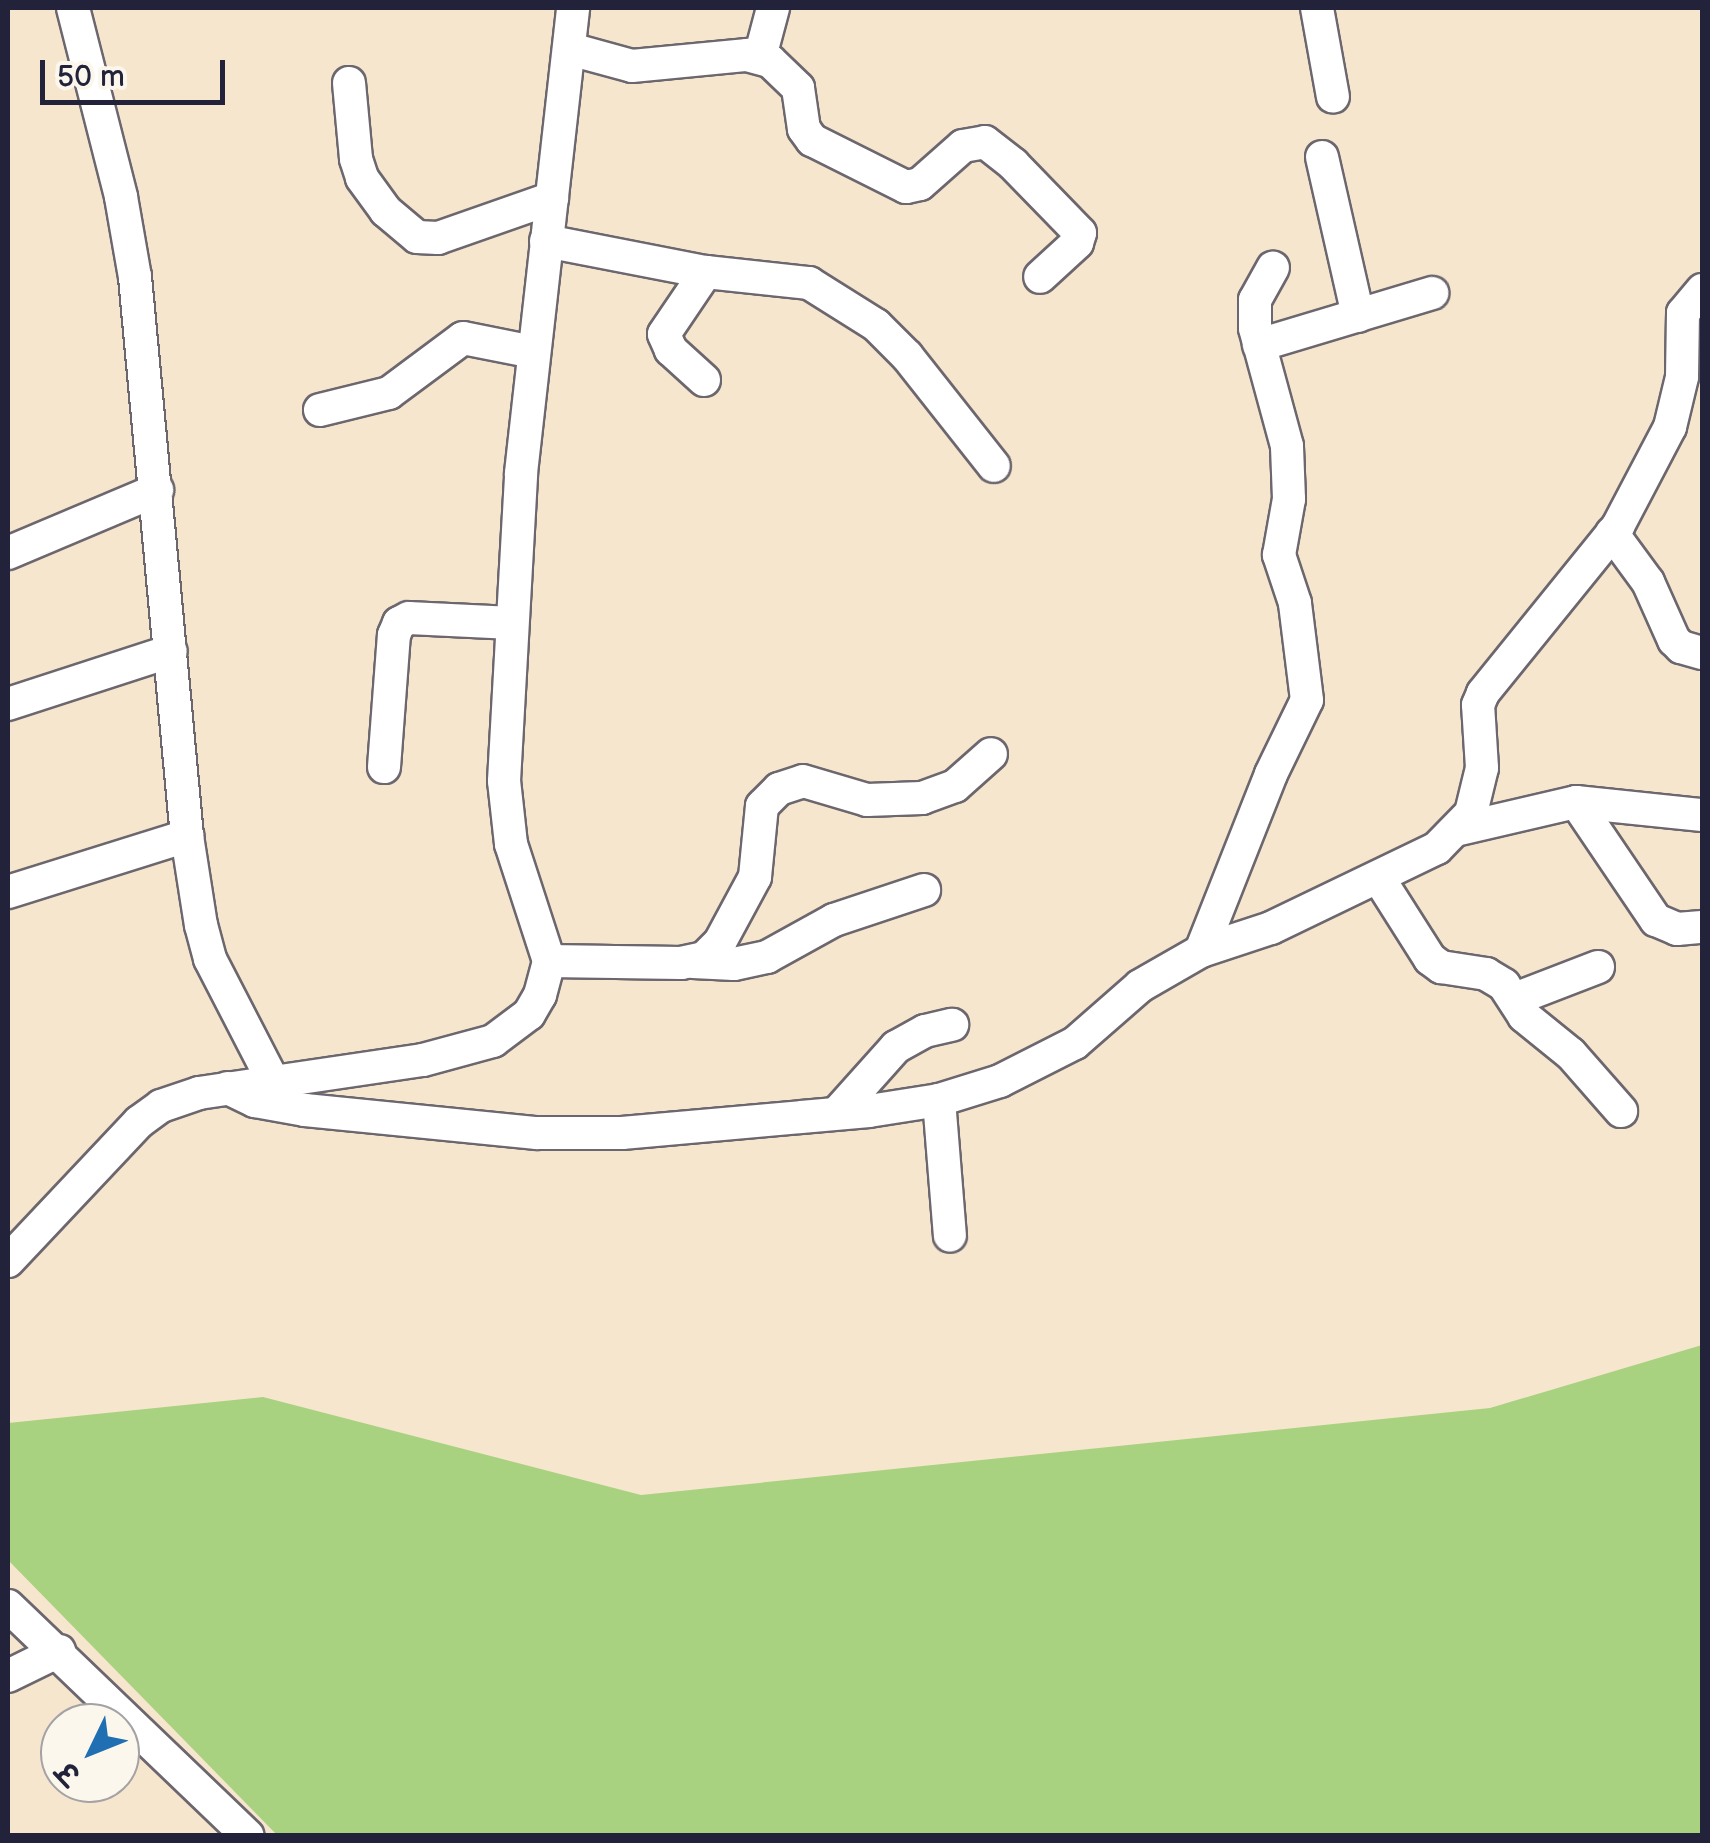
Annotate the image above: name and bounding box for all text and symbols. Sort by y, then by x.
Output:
scale bar [45,40,230,102]
text: 50 m [57,59,125,95]
north arrow [40,1703,140,1803]
text: उ [51,1754,88,1791]

